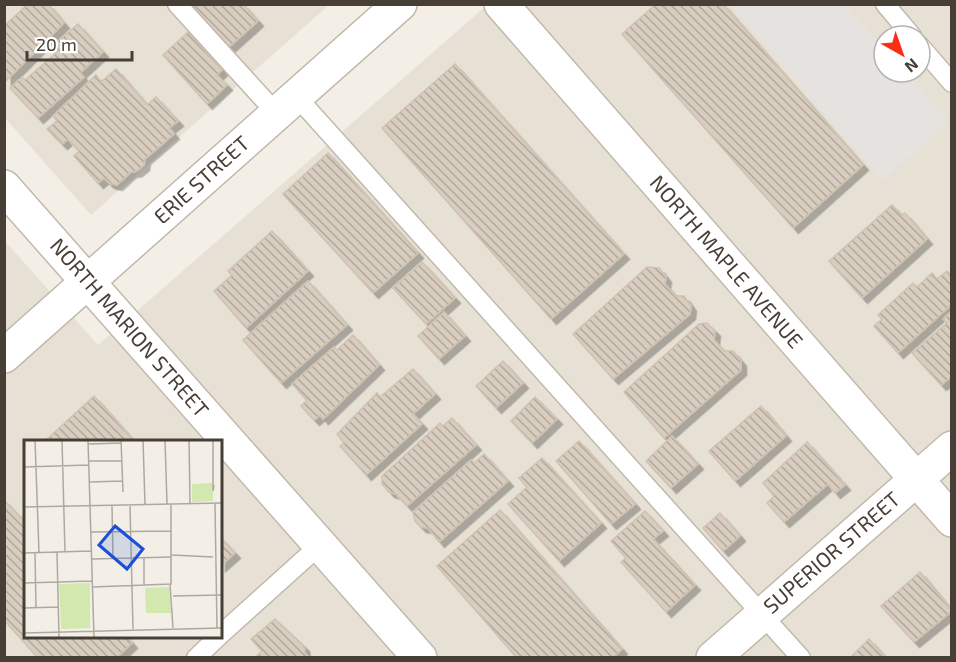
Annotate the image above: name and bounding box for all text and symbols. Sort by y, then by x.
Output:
scale bar [27,24,132,62]
north arrow [872,24,932,84]
text: 20 m [36,33,77,55]
text: N [901,55,922,77]
street label: ERIE STREET [148,130,254,228]
street label: NORTH MAPLE AVENUE [645,170,809,352]
street label: NORTH MARION STREET [46,233,215,422]
inset map [24,440,222,638]
street label: SUPERIOR STREET [758,486,904,618]

